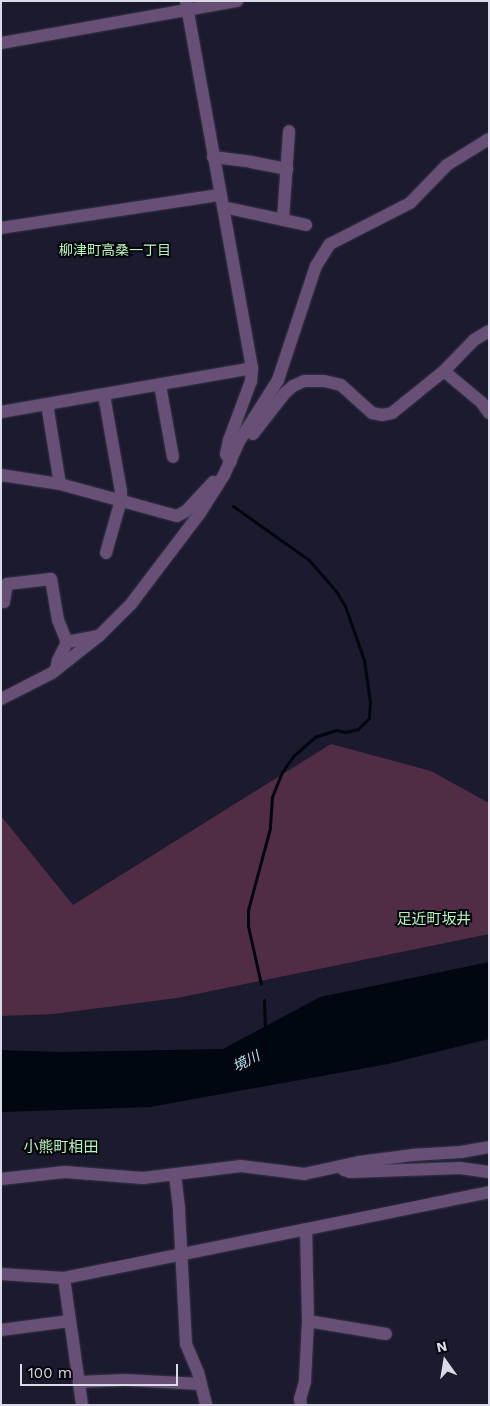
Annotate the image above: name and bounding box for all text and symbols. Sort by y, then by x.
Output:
district label: 柳津町高桑一丁目 [59,242,171,258]
district label: 足近町坂井 [397,911,471,929]
water label: 境川 [230,1047,262,1075]
district label: 小熊町相田 [24,1139,98,1157]
north arrow [420,1336,470,1386]
text: N [435,1337,448,1355]
scale bar [22,1354,180,1386]
text: 100 m [28,1364,72,1382]

